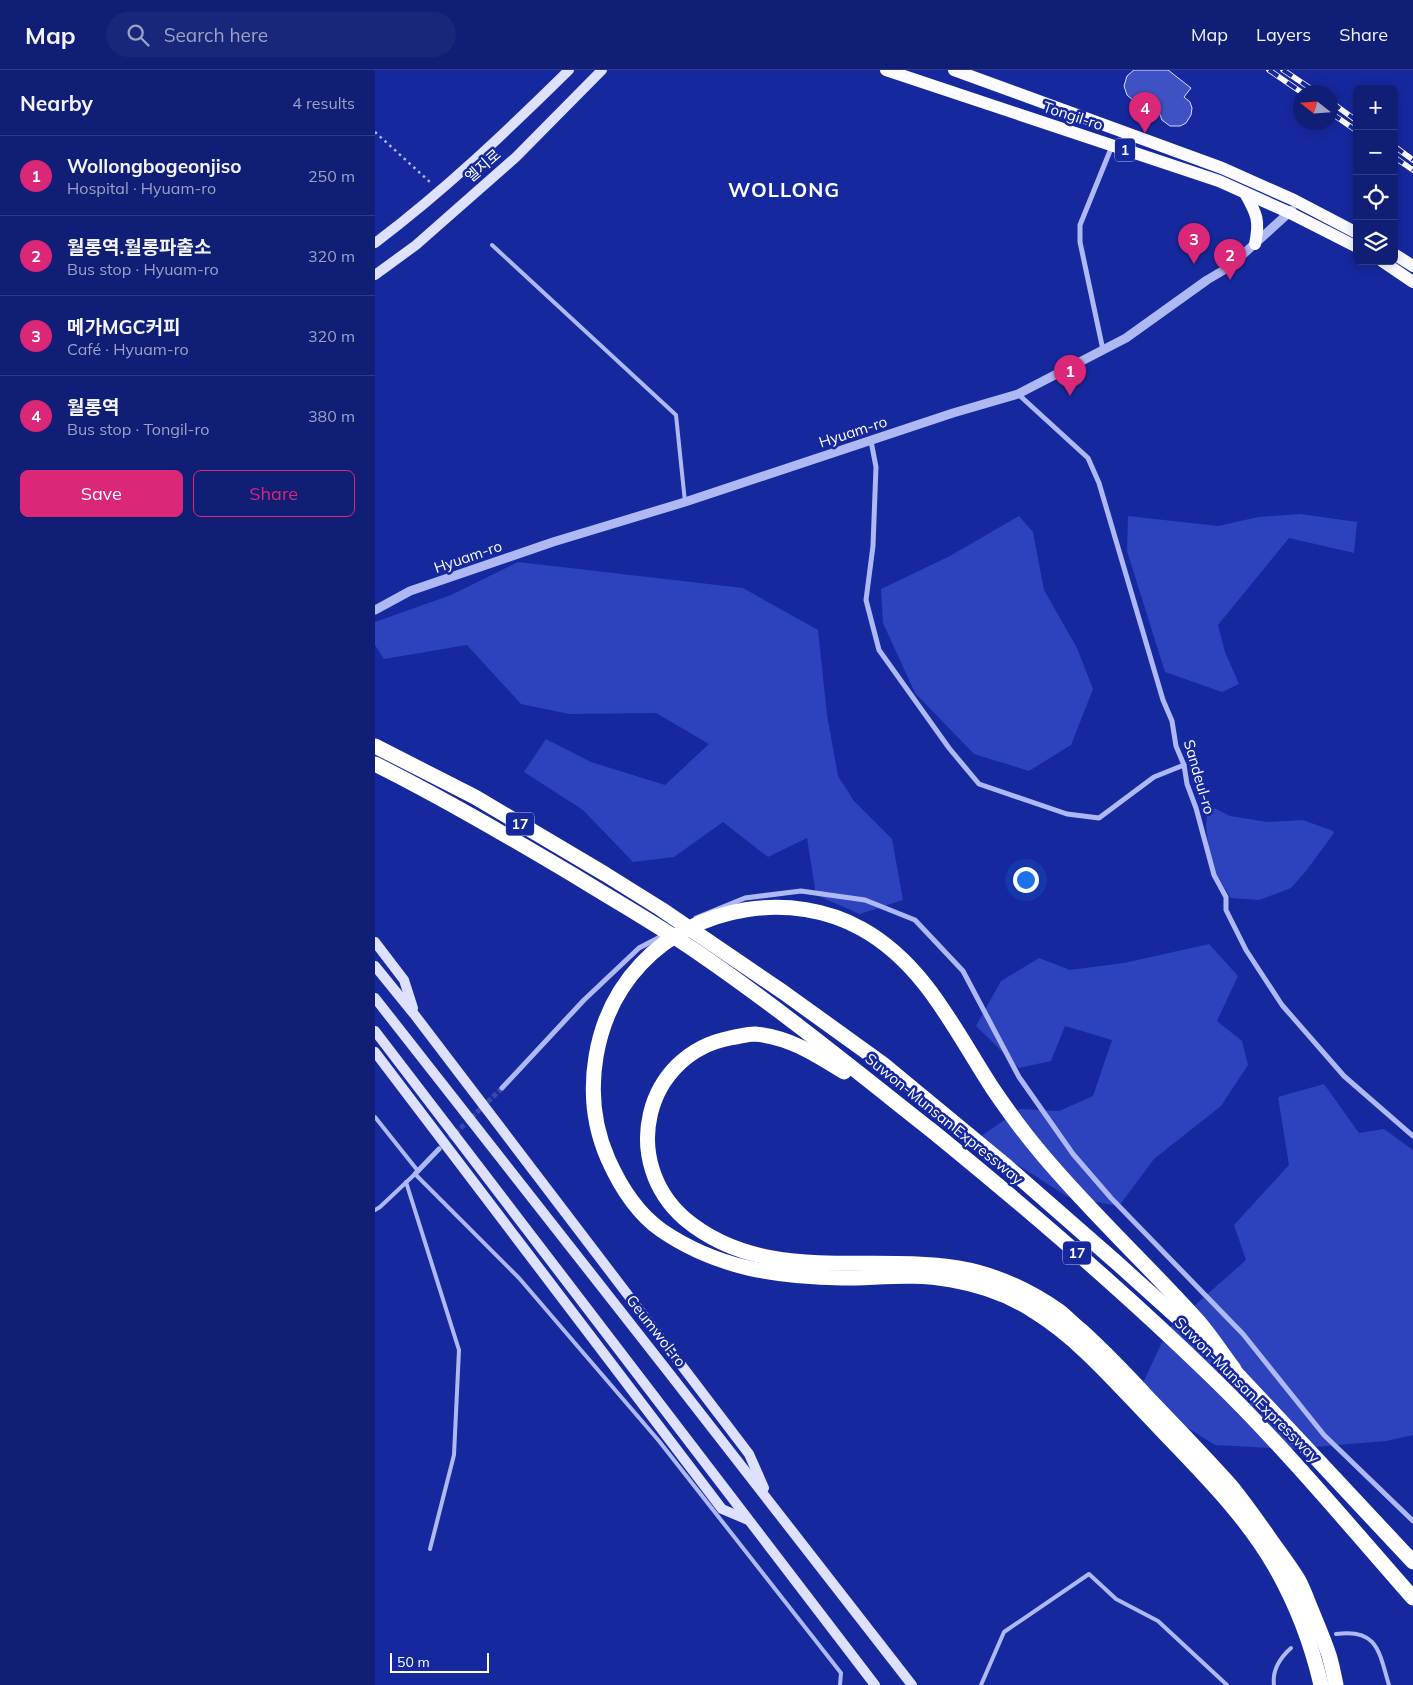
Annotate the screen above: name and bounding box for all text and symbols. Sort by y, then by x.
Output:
search box [106,12,456,57]
text: Map [25,20,76,50]
icon: search [124,21,152,49]
text: Search here [164,23,268,47]
text: Map [1191,23,1228,46]
text: Layers [1256,23,1311,46]
text: Share [1339,23,1388,46]
north arrow [1293,85,1338,130]
map controls [1353,85,1398,265]
button: + [1353,85,1398,130]
text: Nearby [20,90,93,116]
pin: 4 [1129,92,1161,133]
text: 4 results [292,93,355,113]
street label: Tongil-ro [1041,97,1105,134]
button: − [1353,130,1398,175]
road number: 1 [1115,138,1135,162]
street label: 엘지로 [461,145,505,186]
text: Wollongbogeonjiso [67,154,241,178]
text: 1 [31,166,41,186]
text: 250 m [308,166,355,186]
button: locate [1353,175,1398,220]
district label: WOLLONG [728,177,840,202]
text: Hospital · Hyuam-ro [67,178,216,198]
button: layers [1353,220,1398,265]
pin: 3 [1178,223,1210,264]
text: 월롱역.월롱파출소 [67,235,212,259]
pin: 2 [1214,239,1246,280]
text: 2 [31,246,41,266]
text: 320 m [308,246,355,266]
text: Bus stop · Hyuam-ro [67,259,219,279]
text: 메가MGC커피 [67,315,181,339]
text: 3 [31,326,41,346]
text: 320 m [308,326,355,346]
text: Café · Hyuam-ro [67,339,189,359]
pin: 1 [1054,355,1086,396]
text: 월롱역 [67,395,119,419]
text: 4 [31,406,41,426]
text: 380 m [308,406,355,426]
street label: Hyuam-ro [816,412,889,451]
text: Bus stop · Tongil-ro [67,419,209,439]
button: Save [20,470,183,517]
button: Share [193,470,355,517]
street label: Hyuam-ro [431,536,504,577]
street label: Sandeul-ro [1180,737,1219,816]
road number: 17 [506,812,534,836]
your location [1013,867,1039,893]
street label: Suwon-Munsan Expressway [861,1049,1027,1188]
road number: 17 [1063,1242,1091,1264]
street label: Geumwol-ro [622,1291,690,1371]
street label: Suwon-Munsan Expressway [1171,1313,1324,1466]
scale bar [390,1650,489,1673]
text: 50 m [397,1653,430,1671]

